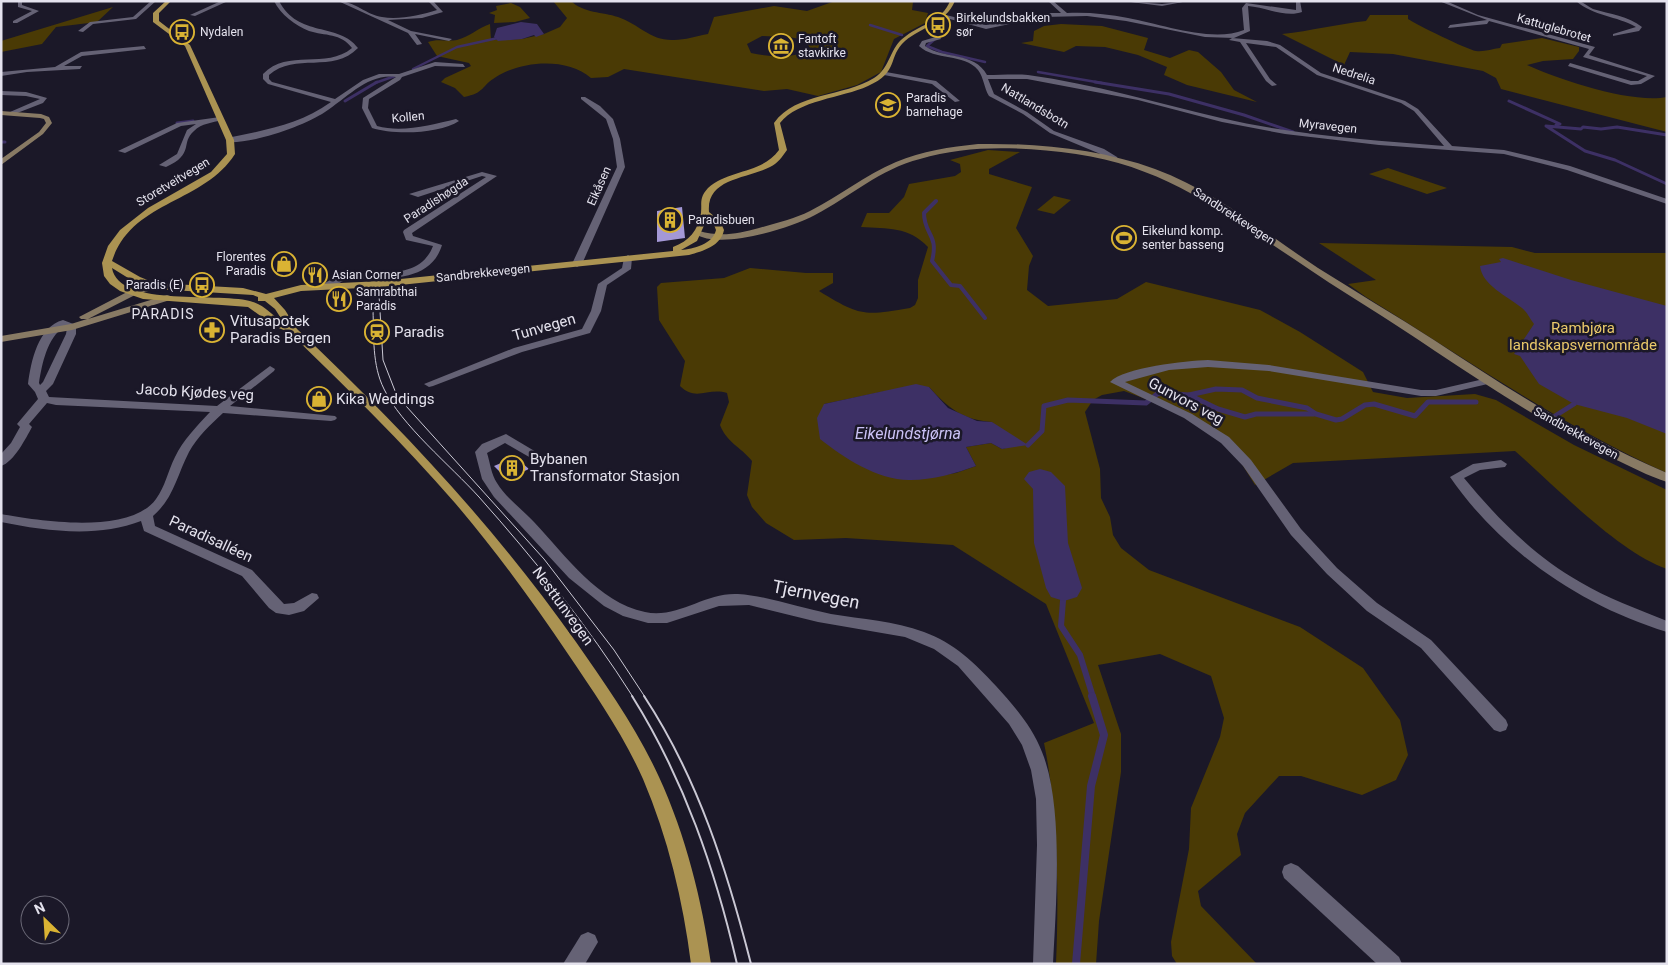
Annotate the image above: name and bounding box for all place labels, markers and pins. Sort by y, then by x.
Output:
place label: Birkelundsbakken sør [956,11,1050,39]
bus stop icon: Birkelundsbakken sør [925,12,951,38]
bus stop icon: Nydalen [169,19,195,45]
place label: Nydalen [200,25,243,39]
place label: Fantoft stavkirke [798,32,846,60]
museum icon: Fantoft stavkirke [768,33,794,59]
place label: Paradis barnehage [906,91,963,119]
school or university icon: Paradis barnehage [875,92,901,118]
building icon: Paradisbuen [657,207,683,233]
place label: Paradisbuen [688,213,755,227]
place label: Eikelund komp. senter basseng [1142,224,1224,252]
sports icon: Eikelund komp. senter basseng [1111,225,1137,251]
place label: Florentes Paradis [216,250,266,278]
shop icon: Florentes Paradis [271,251,297,277]
restaurant icon: Asian Corner [302,262,328,288]
place label: Asian Corner [332,268,401,282]
bus stop icon: Paradis (E) [189,272,215,298]
place label: Paradis (E) [126,278,184,292]
place label: Samrabthai Paradis [356,285,417,313]
restaurant icon: Samrabthai Paradis [326,286,352,312]
place label: Vitusapotek Paradis Bergen [230,312,331,347]
pharmacy icon: Vitusapotek Paradis Bergen [199,317,225,343]
station icon: Paradis [364,319,390,345]
place label: Paradis [394,323,444,341]
shop icon: Kika Weddings [306,386,332,412]
place label: Kika Weddings [336,390,435,408]
place label: Bybanen Transformator Stasjon [530,450,680,485]
building icon: Bybanen Transformator Stasjon [499,455,525,481]

